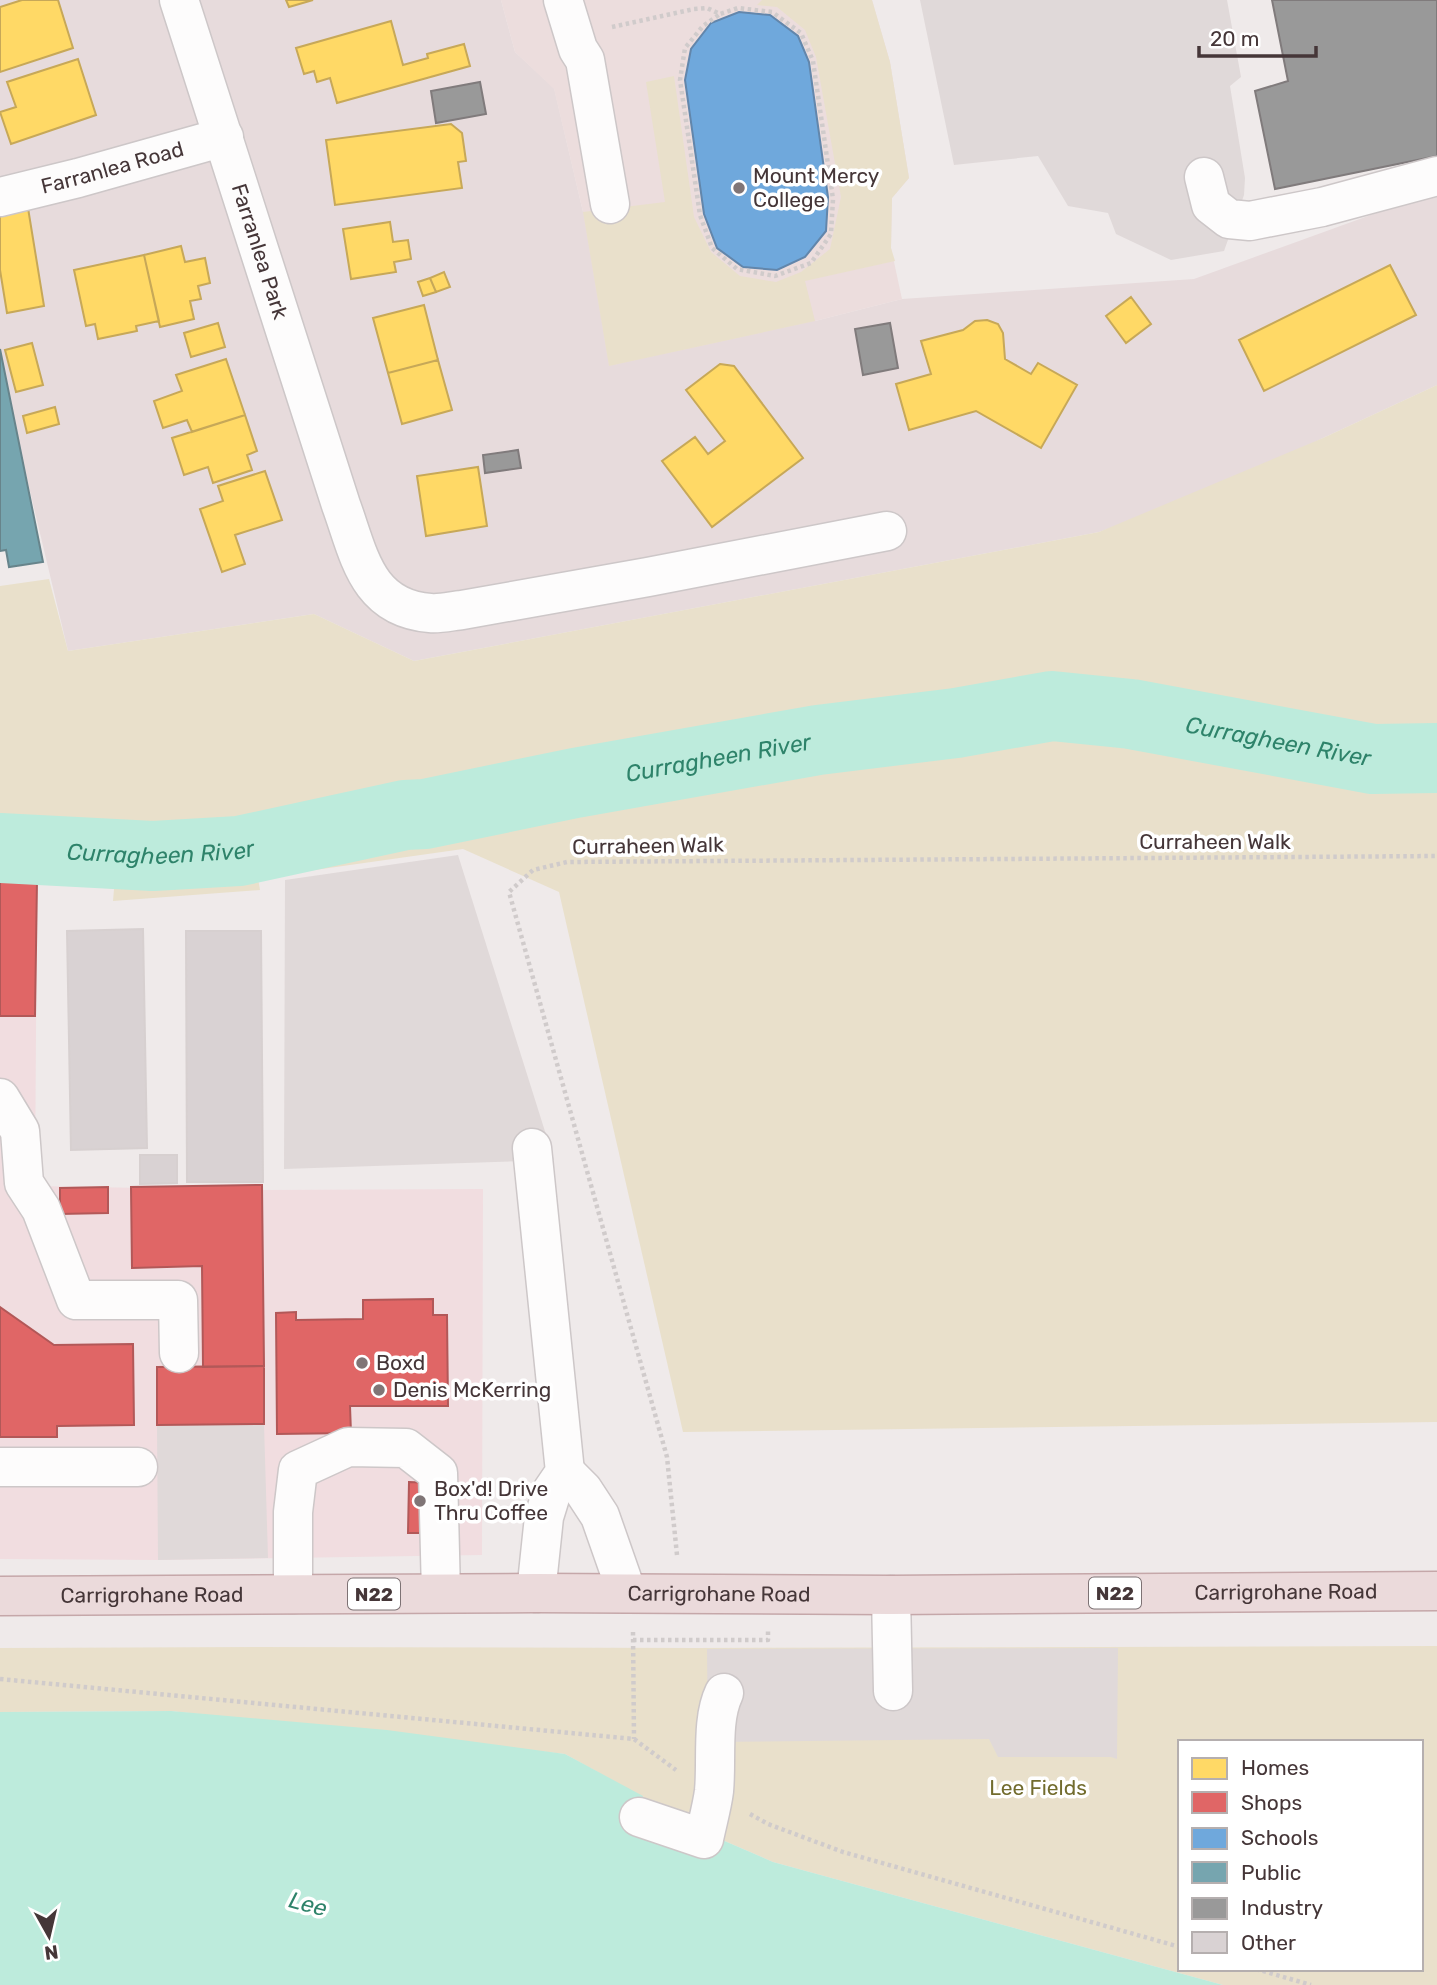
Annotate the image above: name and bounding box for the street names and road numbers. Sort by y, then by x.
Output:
street label: Farranlea Road [38,136,186,199]
street label: Farranlea Park [227,180,294,322]
street label: Curraheen Walk [1139,829,1291,854]
street label: Curraheen Walk [572,832,724,859]
road number: N22 [348,1578,400,1610]
road number: N22 [1089,1578,1141,1609]
street label: Carrigrohane Road [1194,1578,1377,1605]
street label: Carrigrohane Road [627,1581,810,1607]
street label: Carrigrohane Road [60,1582,244,1608]

